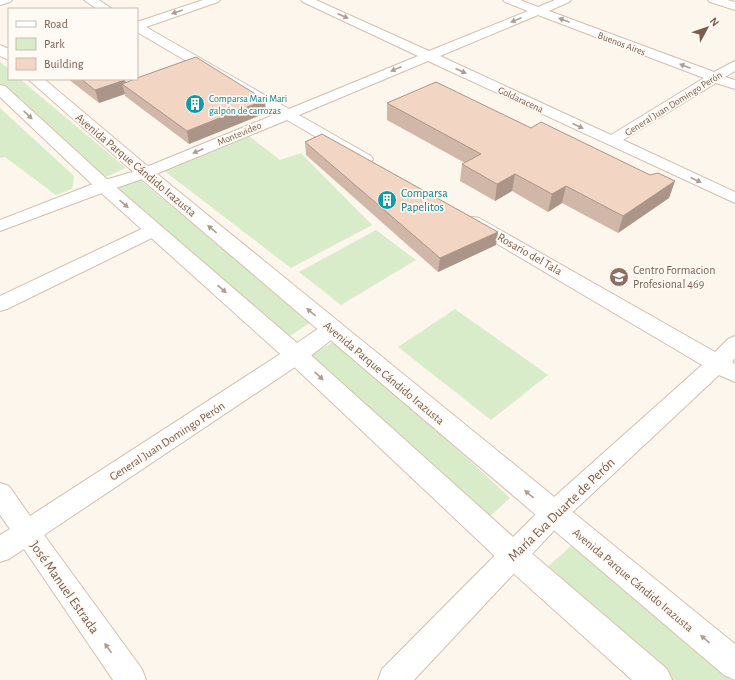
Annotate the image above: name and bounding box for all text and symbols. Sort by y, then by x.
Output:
legend [8,8,138,80]
north arrow [687,8,727,48]
one-way arrow [170,10,182,16]
one-way arrow [337,13,348,19]
text: N [708,15,721,28]
one-way arrow [511,17,522,23]
one-way arrow [557,17,569,23]
text: Road [44,18,68,30]
street label: Buenos Aires [596,30,647,58]
text: Park [44,38,65,50]
text: Building [44,58,84,70]
one-way arrow [679,63,691,69]
one-way arrow [390,66,401,72]
one-way arrow [455,68,466,74]
street label: General Juan Domingo Perón [623,70,724,138]
street label: Goldaracena [496,85,545,115]
building icon: Comparsa Mari Mari galpón de carrozas [184,93,206,115]
place label: Comparsa Mari Mari galpón de carrozas [209,94,287,116]
one-way arrow [23,111,34,120]
street label: Avenida Parque Cándido Irazusta [73,111,199,219]
street label: Montevideo [216,120,263,148]
one-way arrow [573,123,584,129]
one-way arrow [192,148,204,154]
one-way arrow [691,177,702,183]
place label: Comparsa Papelitos [401,187,448,213]
building icon: Comparsa Papelitos [376,189,398,211]
one-way arrow [119,199,129,208]
one-way arrow [206,224,217,233]
street label: Rosario del Tala [496,231,565,278]
place label: Centro Formacion Profesional 469 [633,264,715,290]
school or university icon: Centro Formacion Profesional 469 [608,266,630,288]
one-way arrow [216,285,227,294]
one-way arrow [306,307,317,316]
street label: Avenida Parque Cándido Irazusta [321,319,447,427]
one-way arrow [314,371,324,380]
street label: General Juan Domingo Perón [107,399,227,483]
street label: María Eva Duarte de Perón [506,455,618,564]
one-way arrow [524,490,535,498]
street label: Avenida Parque Cándido Irazusta [570,526,696,634]
street label: José Manuel Estrada [27,539,102,637]
one-way arrow [700,635,710,644]
one-way arrow [104,643,112,653]

